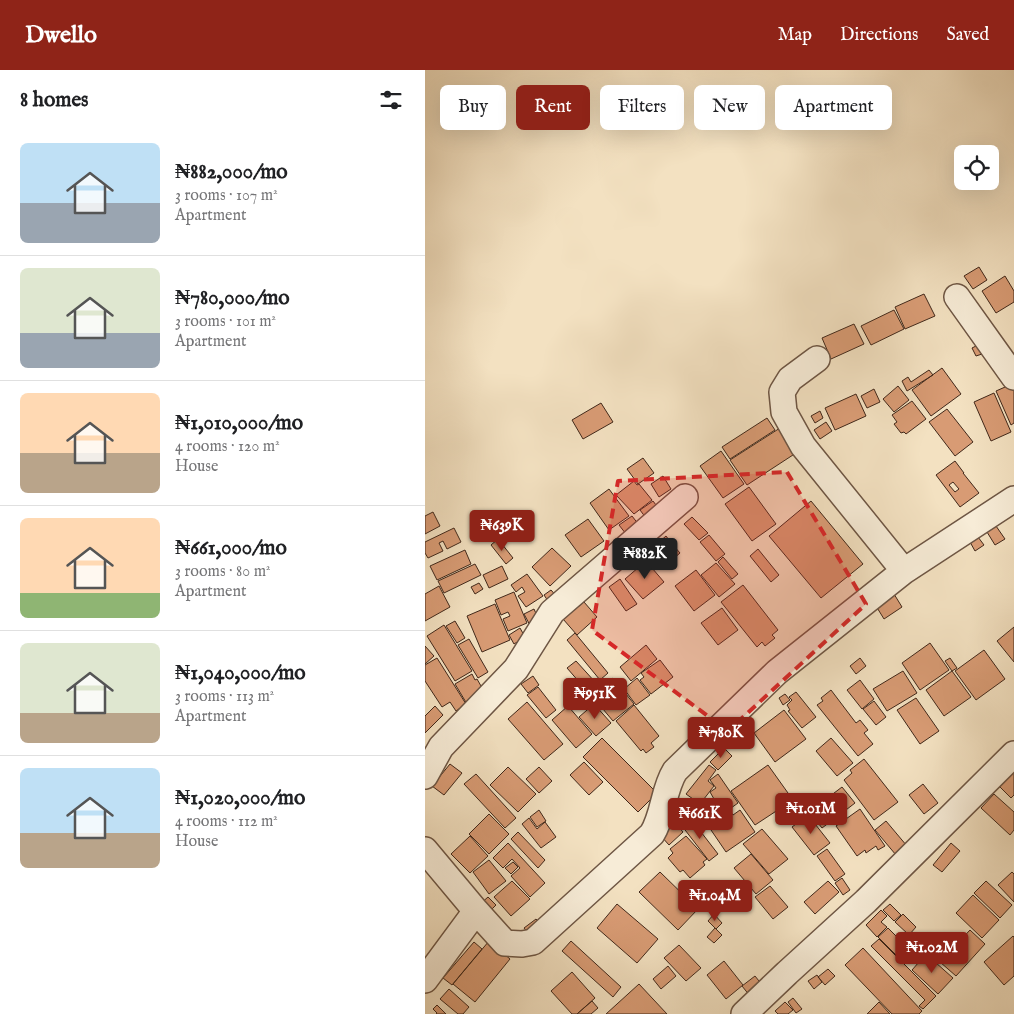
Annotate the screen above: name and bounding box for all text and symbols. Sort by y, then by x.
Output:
text: Dwello [25,20,97,51]
text: Map [778,24,812,47]
text: Directions [840,24,918,47]
text: Saved [946,24,989,47]
chip: Buy [440,85,506,130]
chip: Rent [516,85,590,130]
chip: Filters [600,85,684,130]
chip: New [694,85,765,130]
chip: Apartment [775,85,892,130]
icon: filters [377,86,405,114]
text: 8 homes [20,87,88,114]
map controls [954,145,999,190]
button: locate [954,145,999,190]
text: ₦882,000/mo [175,159,288,186]
icon: home [60,163,120,223]
text: 3 rooms · 107 m² [175,186,278,206]
text: Apartment [175,206,246,226]
text: ₦780,000/mo [175,285,290,312]
icon: home [60,288,120,348]
text: 3 rooms · 101 m² [175,312,276,332]
text: Apartment [175,332,246,352]
text: ₦1,010,000/mo [175,410,303,437]
icon: home [60,413,120,473]
text: 4 rooms · 120 m² [175,437,280,457]
text: House [175,457,218,477]
pin: ₦639K [467,510,537,552]
text: ₦639K [481,516,523,536]
text: ₦661,000/mo [175,535,287,562]
icon: home [60,538,120,598]
pin: ₦882K [610,538,680,580]
text: ₦882K [623,544,667,564]
text: 3 rooms · 80 m² [175,562,271,582]
text: Apartment [175,582,246,602]
text: ₦1,040,000/mo [175,660,306,687]
icon: home [60,663,120,723]
pin: ₦951K [560,678,630,720]
text: ₦951K [574,684,616,704]
text: 3 rooms · 113 m² [175,687,274,707]
text: Apartment [175,707,246,727]
pin: ₦780K [686,716,756,759]
text: ₦780K [699,723,743,743]
text: ₦1,020,000/mo [175,785,305,812]
icon: home [60,788,120,848]
pin: ₦1.01M [770,792,852,835]
pin: ₦661K [665,798,735,840]
text: ₦1.01M [786,799,836,819]
text: ₦661K [679,804,721,824]
text: 4 rooms · 112 m² [175,812,278,832]
text: House [175,832,218,852]
pin: ₦1.04M [674,880,756,922]
text: ₦1.04M [689,886,741,906]
pin: ₦1.02M [891,932,973,974]
text: ₦1.02M [906,938,958,958]

